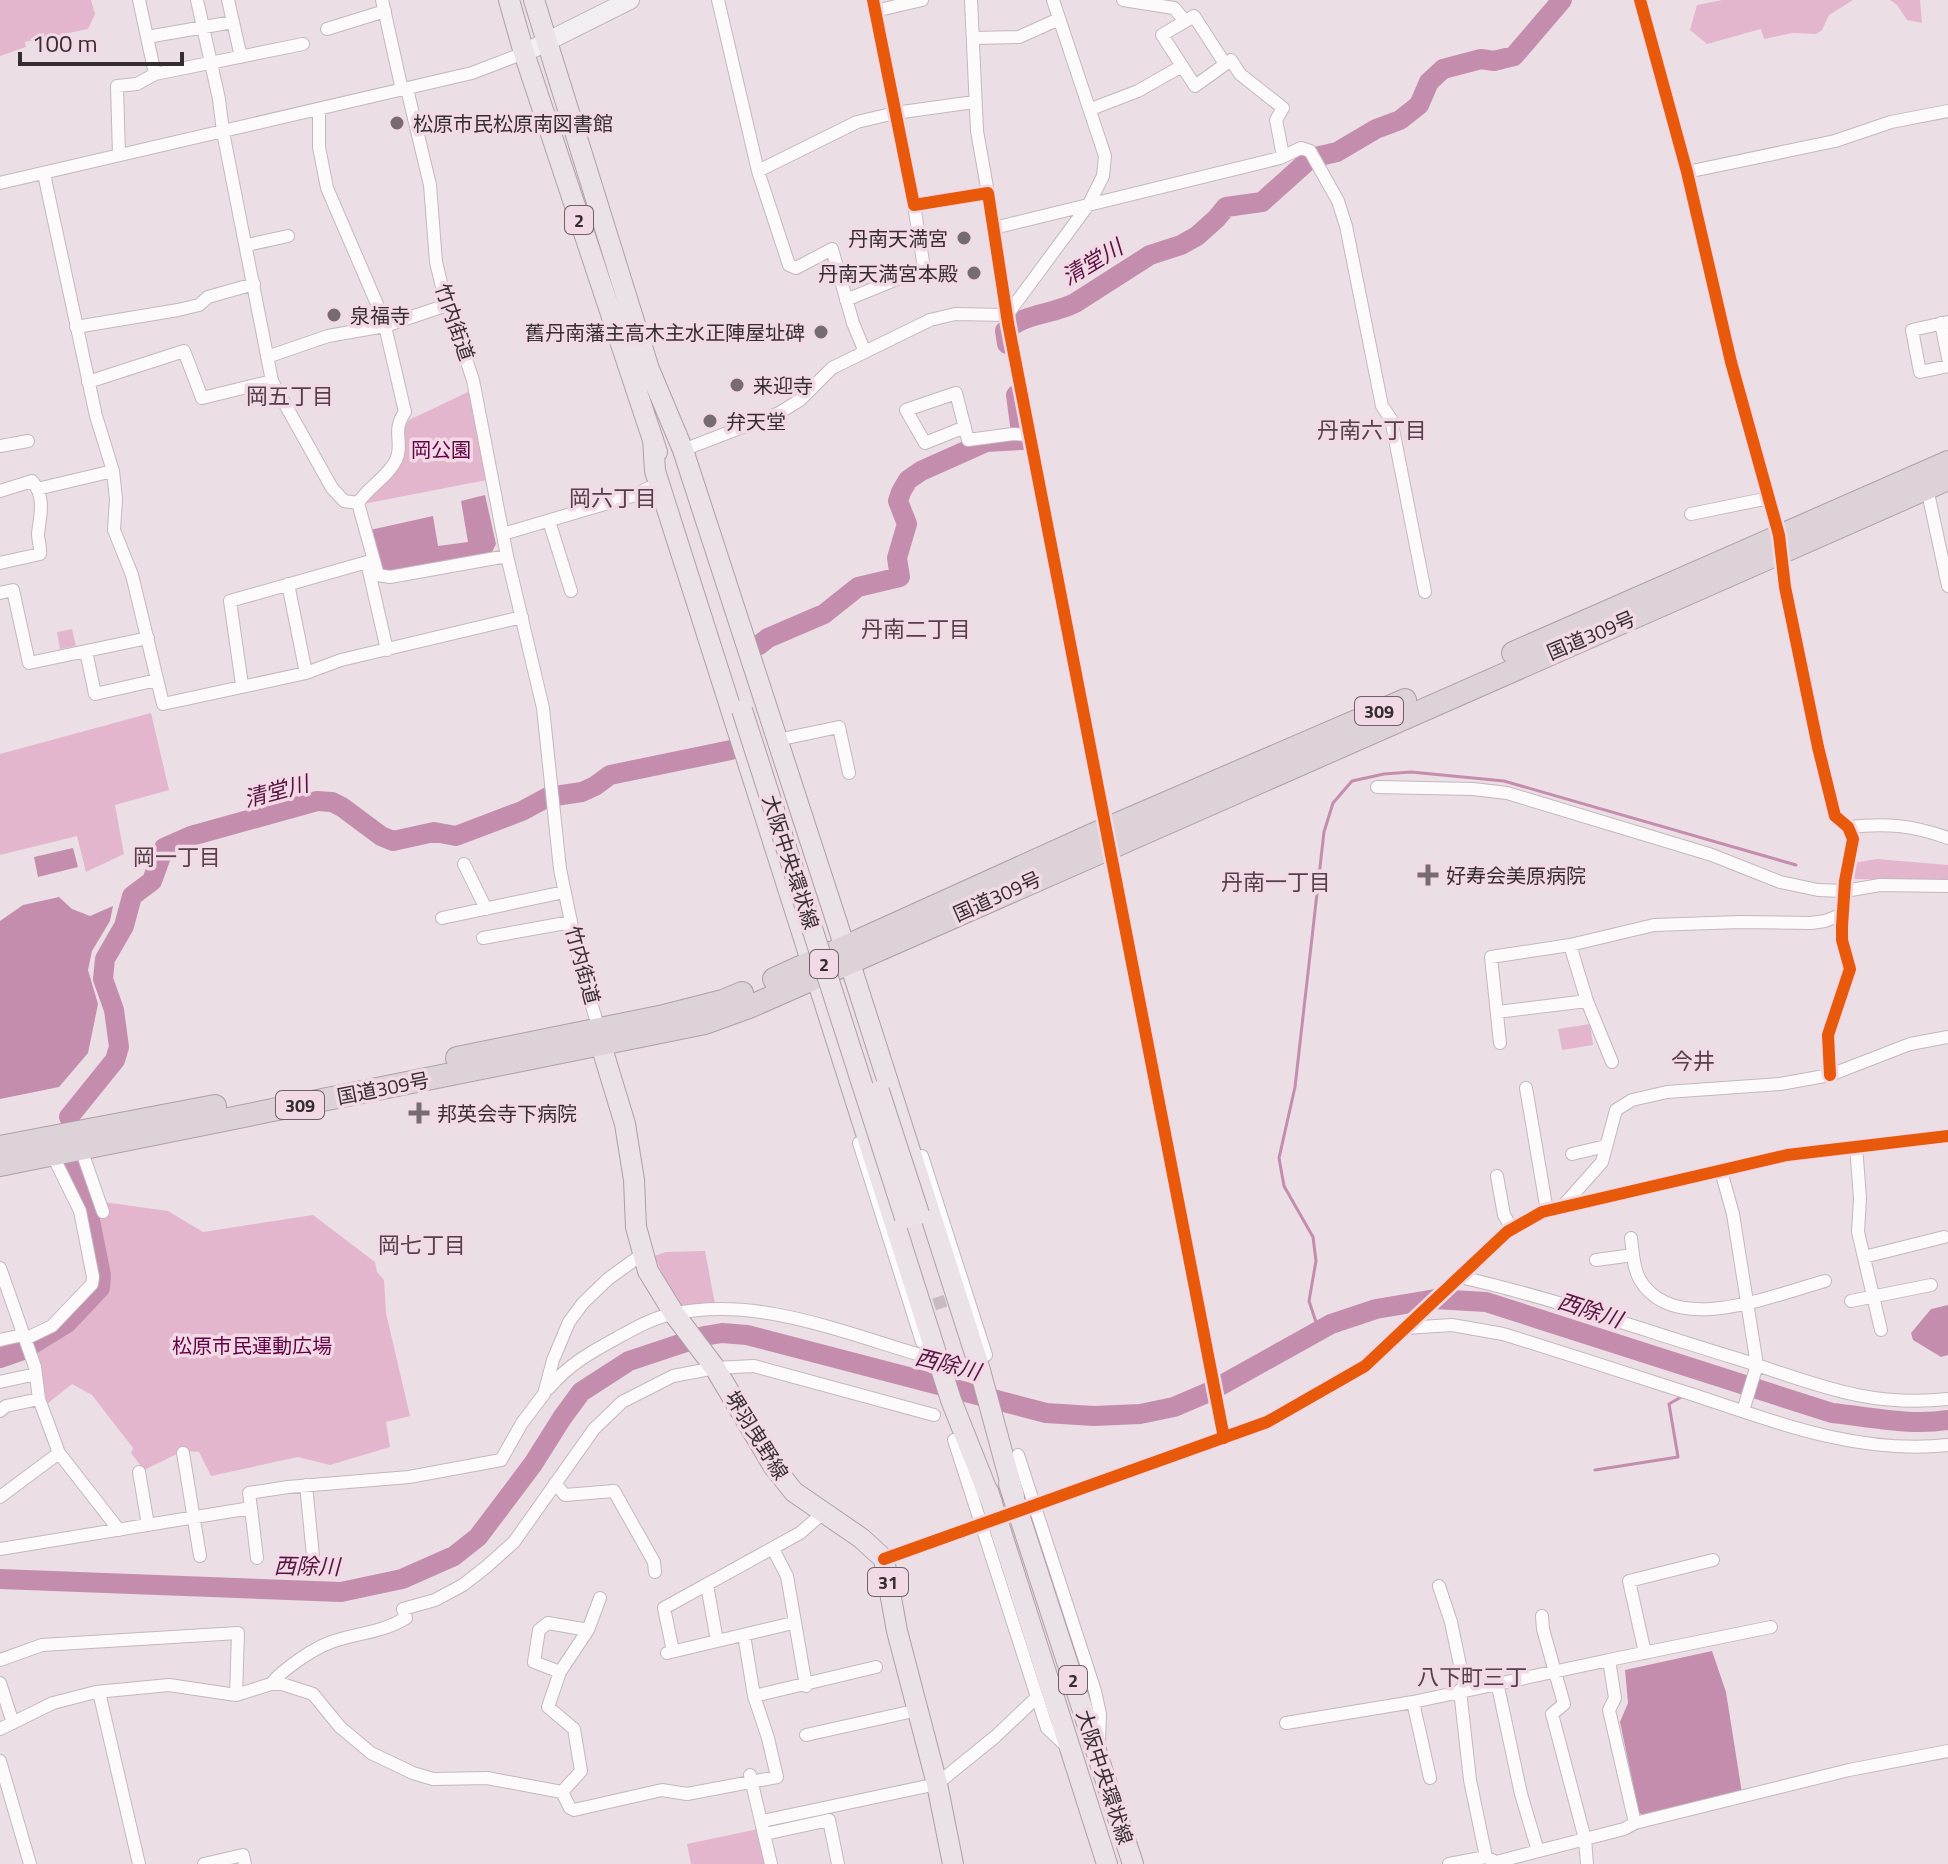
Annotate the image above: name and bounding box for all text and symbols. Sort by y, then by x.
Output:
scale bar [20,16,182,66]
text: 100 m [32,25,98,61]
place label: 松原市民松原南図書館 [413,108,613,139]
marker: 松原市民松原南図書館 [388,114,406,132]
road number: 2 [565,206,593,234]
place label: 丹南天満宮 [848,223,948,254]
marker: 丹南天満宮 [955,229,973,247]
water label: 清堂川 [1055,229,1131,294]
place label: 丹南天満宮本殿 [818,258,958,289]
marker: 丹南天満宮本殿 [965,264,983,282]
street label: 竹内街道 [427,279,483,365]
place label: 泉福寺 [350,300,410,331]
marker: 泉福寺 [325,306,343,324]
place label: 舊丹南藩主高木主水正陣屋址碑 [525,317,805,348]
marker: 舊丹南藩主高木主水正陣屋址碑 [812,323,830,341]
place label: 来迎寺 [753,370,813,401]
marker: 来迎寺 [728,376,746,394]
district label: 岡五丁目 [246,379,334,413]
place label: 弁天堂 [726,406,786,437]
marker: 弁天堂 [701,412,719,430]
district label: 丹南六丁目 [1317,413,1427,447]
park label: 岡公園 [411,434,471,465]
district label: 岡六丁目 [569,481,657,515]
street label: 国道309号 [1542,602,1640,668]
district label: 丹南二丁目 [861,612,971,646]
road number: 309 [1355,697,1403,725]
water label: 清堂川 [240,766,314,816]
street label: 大阪中央環状線 [755,791,827,933]
district label: 岡一丁目 [133,840,221,874]
place label: 好寿会美原病院 [1446,860,1586,891]
street label: 国道309号 [948,863,1046,929]
marker: 好寿会美原病院 [1417,864,1439,886]
district label: 丹南一丁目 [1221,865,1331,899]
street label: 竹内街道 [558,922,608,1008]
road number: 2 [810,950,838,978]
district label: 今井 [1671,1044,1715,1078]
street label: 国道309号 [334,1064,432,1112]
road number: 309 [276,1091,324,1119]
place label: 邦英会寺下病院 [437,1098,577,1129]
marker: 邦英会寺下病院 [408,1102,430,1124]
district label: 岡七丁目 [378,1228,466,1262]
water label: 西除川 [1553,1284,1629,1337]
park label: 松原市民運動広場 [172,1330,332,1361]
water label: 西除川 [912,1340,986,1389]
street label: 堺羽曳野線 [717,1384,797,1486]
water label: 西除川 [274,1548,342,1584]
road number: 31 [868,1568,908,1596]
district label: 八下町三丁 [1417,1660,1527,1694]
road number: 2 [1059,1666,1087,1694]
street label: 大阪中央環状線 [1069,1706,1141,1848]

